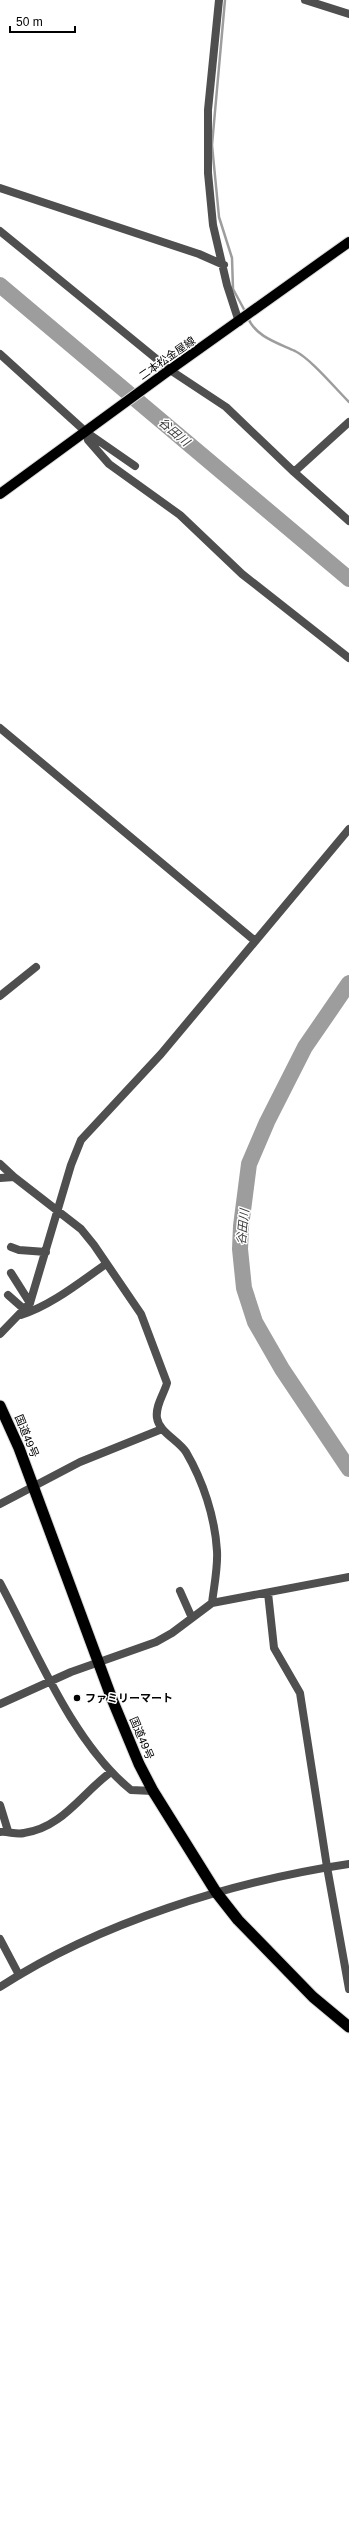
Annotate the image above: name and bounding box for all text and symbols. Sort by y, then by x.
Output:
scale bar [10,8,75,34]
text: 50 m [16,15,43,29]
street label: 二本松金屋線 [137,334,197,382]
water label: 谷田川 [156,415,194,450]
water label: 谷田川 [234,1206,252,1246]
street label: 国道49号 [13,1413,41,1459]
place label: ファミリーマート [85,1692,173,1704]
marker: ファミリーマート [72,1693,82,1703]
street label: 国道49号 [128,1715,156,1761]

